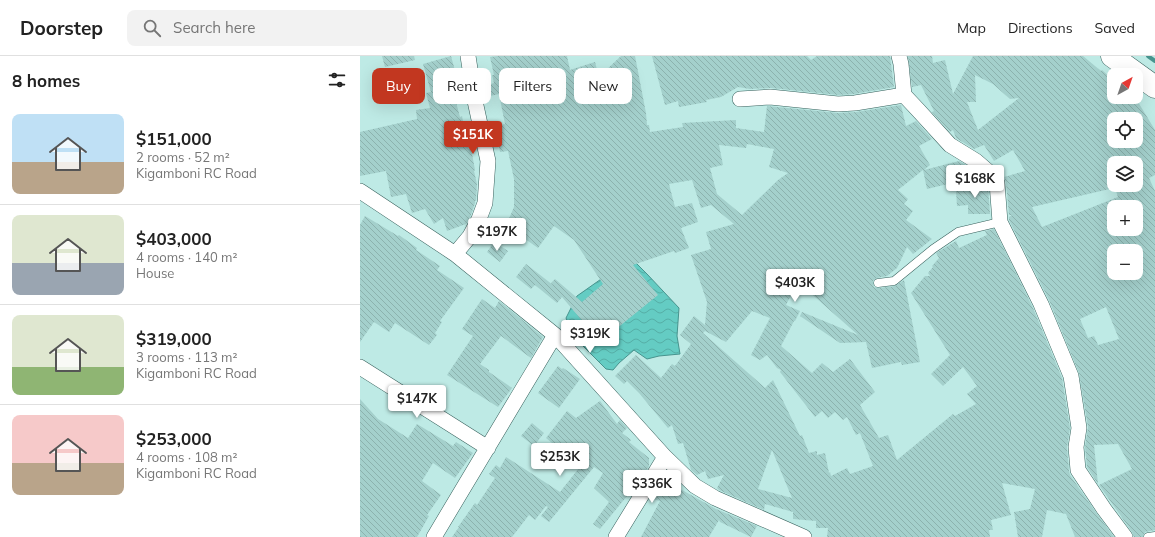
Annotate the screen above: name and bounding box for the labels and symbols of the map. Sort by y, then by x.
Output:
north arrow [1107,68,1143,104]
pin: $151K [445,121,501,155]
pin: $168K [947,165,1003,199]
pin: $197K [469,218,525,252]
pin: $403K [767,269,823,303]
pin: $319K [562,320,618,354]
pin: $147K [389,385,445,419]
pin: $253K [532,443,588,477]
pin: $336K [624,470,680,504]

